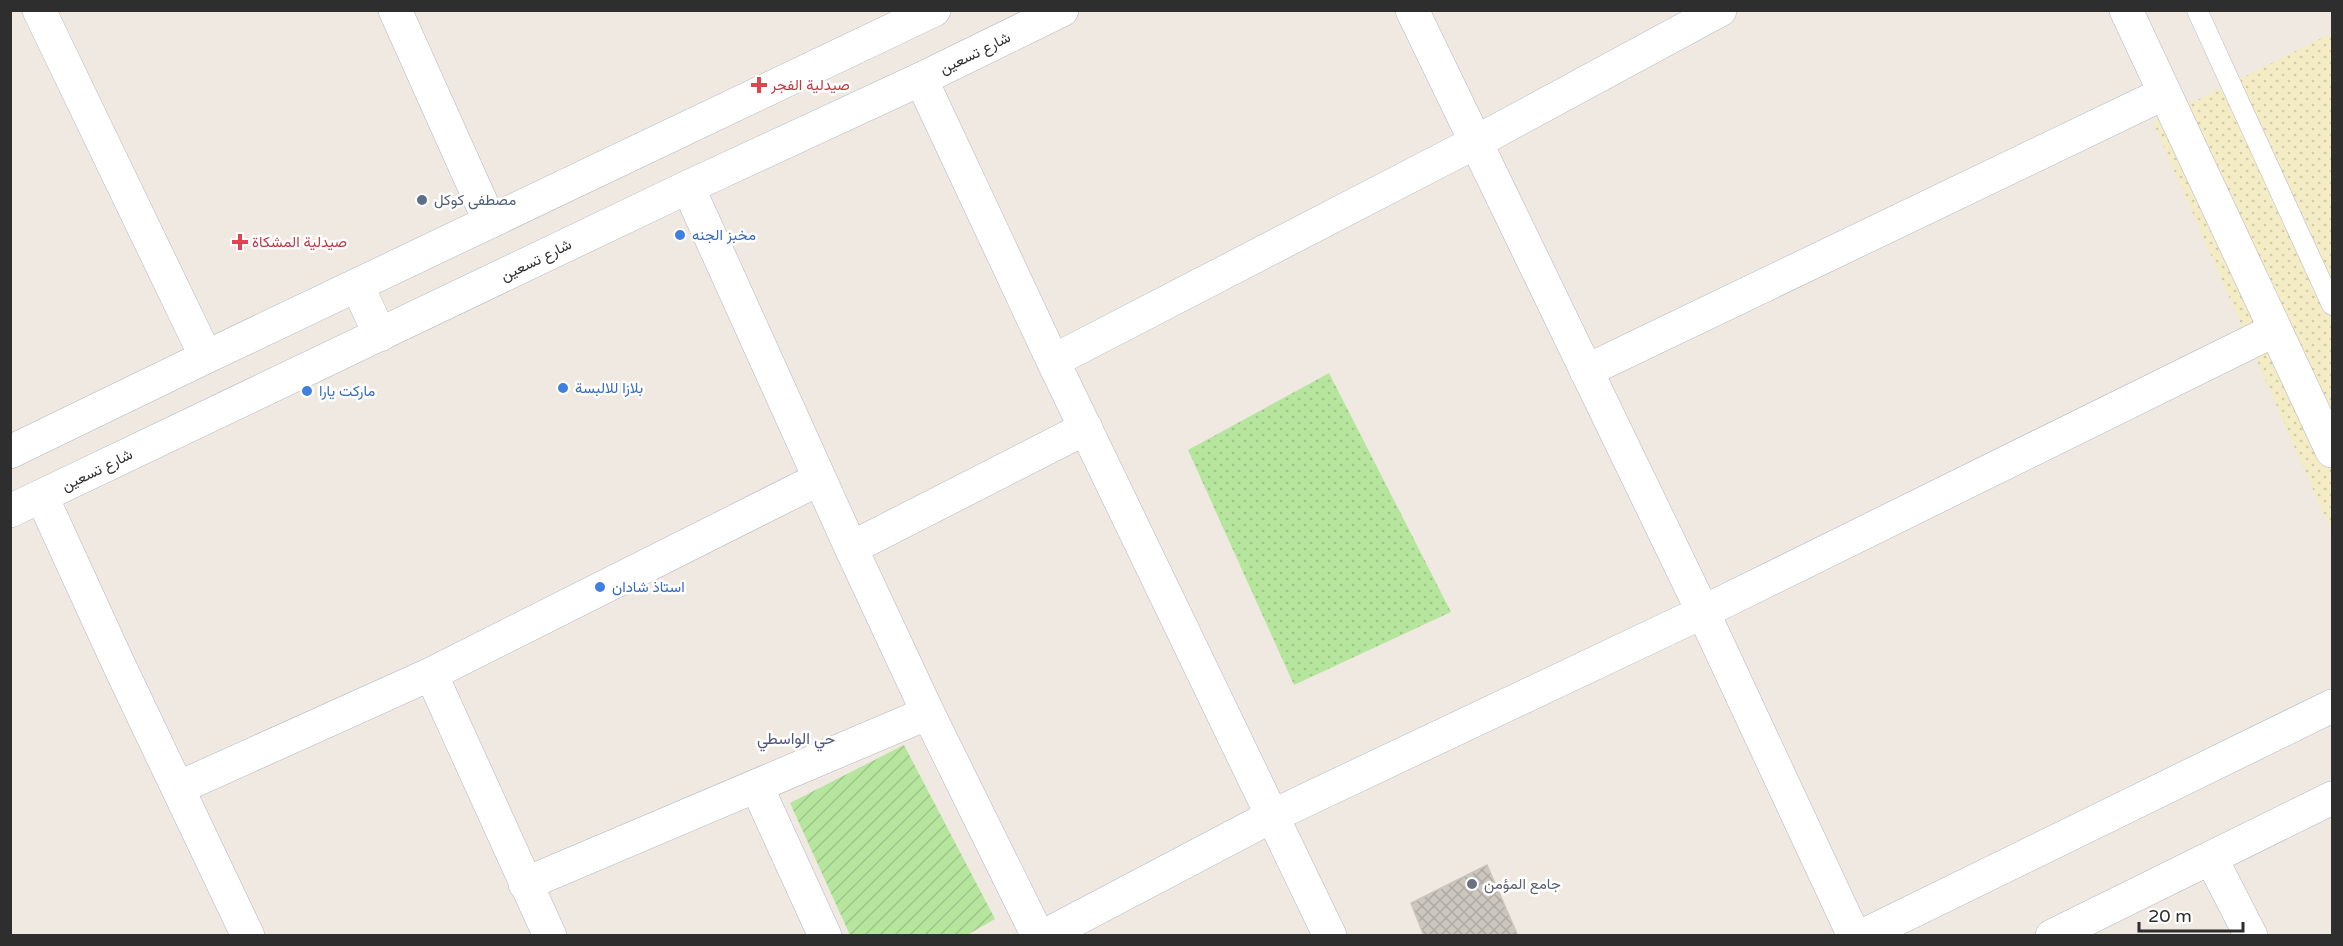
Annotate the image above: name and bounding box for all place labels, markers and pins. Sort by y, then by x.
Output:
place label: صيدلية الفجر [770,76,850,94]
marker: صيدلية الفجر [752,78,766,92]
place label: مصطفى كوكل [434,191,516,210]
marker: مصطفى كوكل [415,193,429,207]
place label: مخبز الجنه [692,226,756,244]
marker: مخبز الجنه [673,228,687,242]
place label: صيدلية المشكاة [252,233,347,251]
marker: صيدلية المشكاة [233,235,247,249]
place label: بلازا للالبسة [575,379,643,397]
marker: بلازا للالبسة [556,381,570,395]
place label: ماركت يارا [319,382,375,400]
marker: ماركت يارا [300,384,314,398]
place label: استاذ شادان [612,578,685,596]
marker: استاذ شادان [593,580,607,594]
place label: جامع المؤمن [1484,875,1561,895]
marker: جامع المؤمن [1465,877,1479,891]

